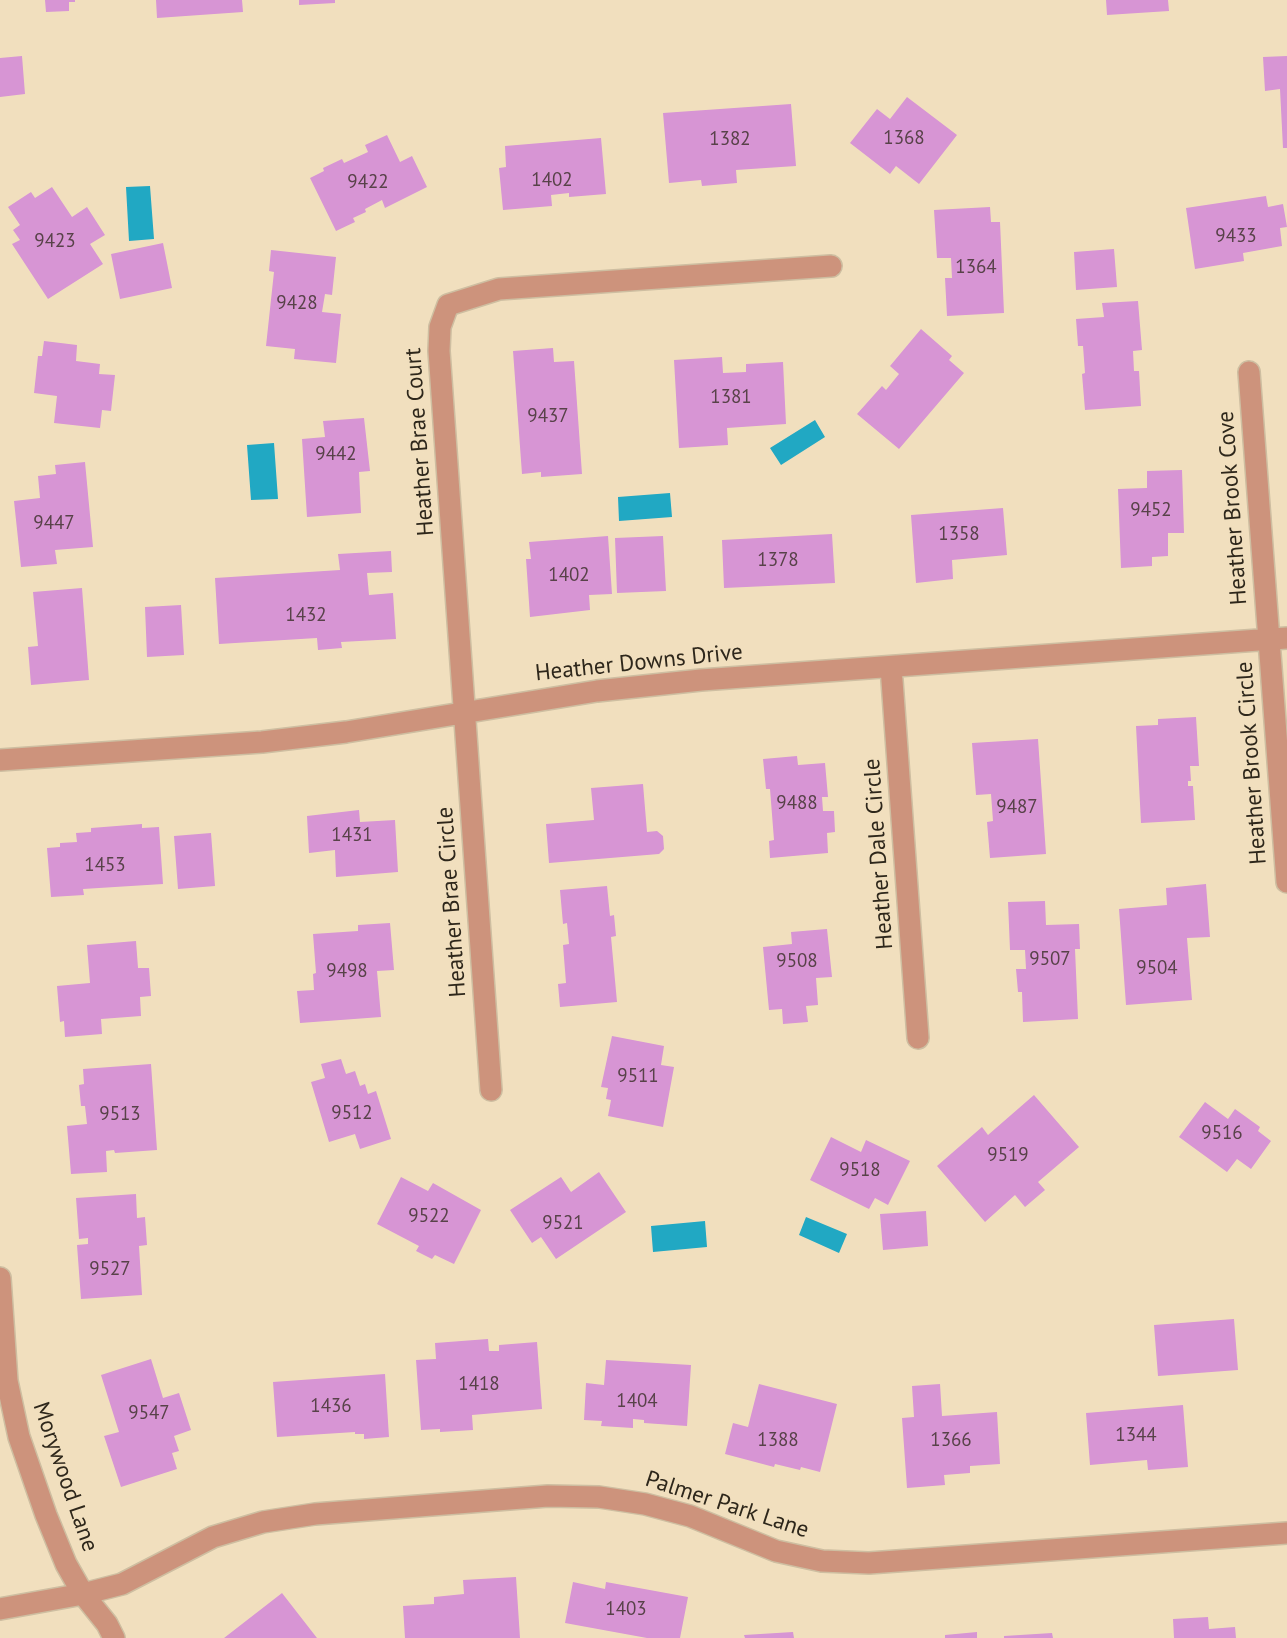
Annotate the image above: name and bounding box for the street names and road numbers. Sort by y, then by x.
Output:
street label: Heather Brae Court [400,347,440,537]
street label: Heather Brook Cove [1212,410,1254,606]
street label: Heather Downs Drive [534,638,744,688]
street label: Heather Brook Circle [1231,661,1273,865]
street label: Heather Dale Circle [859,758,899,950]
street label: Heather Brae Circle [432,806,472,998]
street label: Morywood Lane [27,1399,103,1555]
street label: Palmer Park Lane [642,1466,812,1544]

